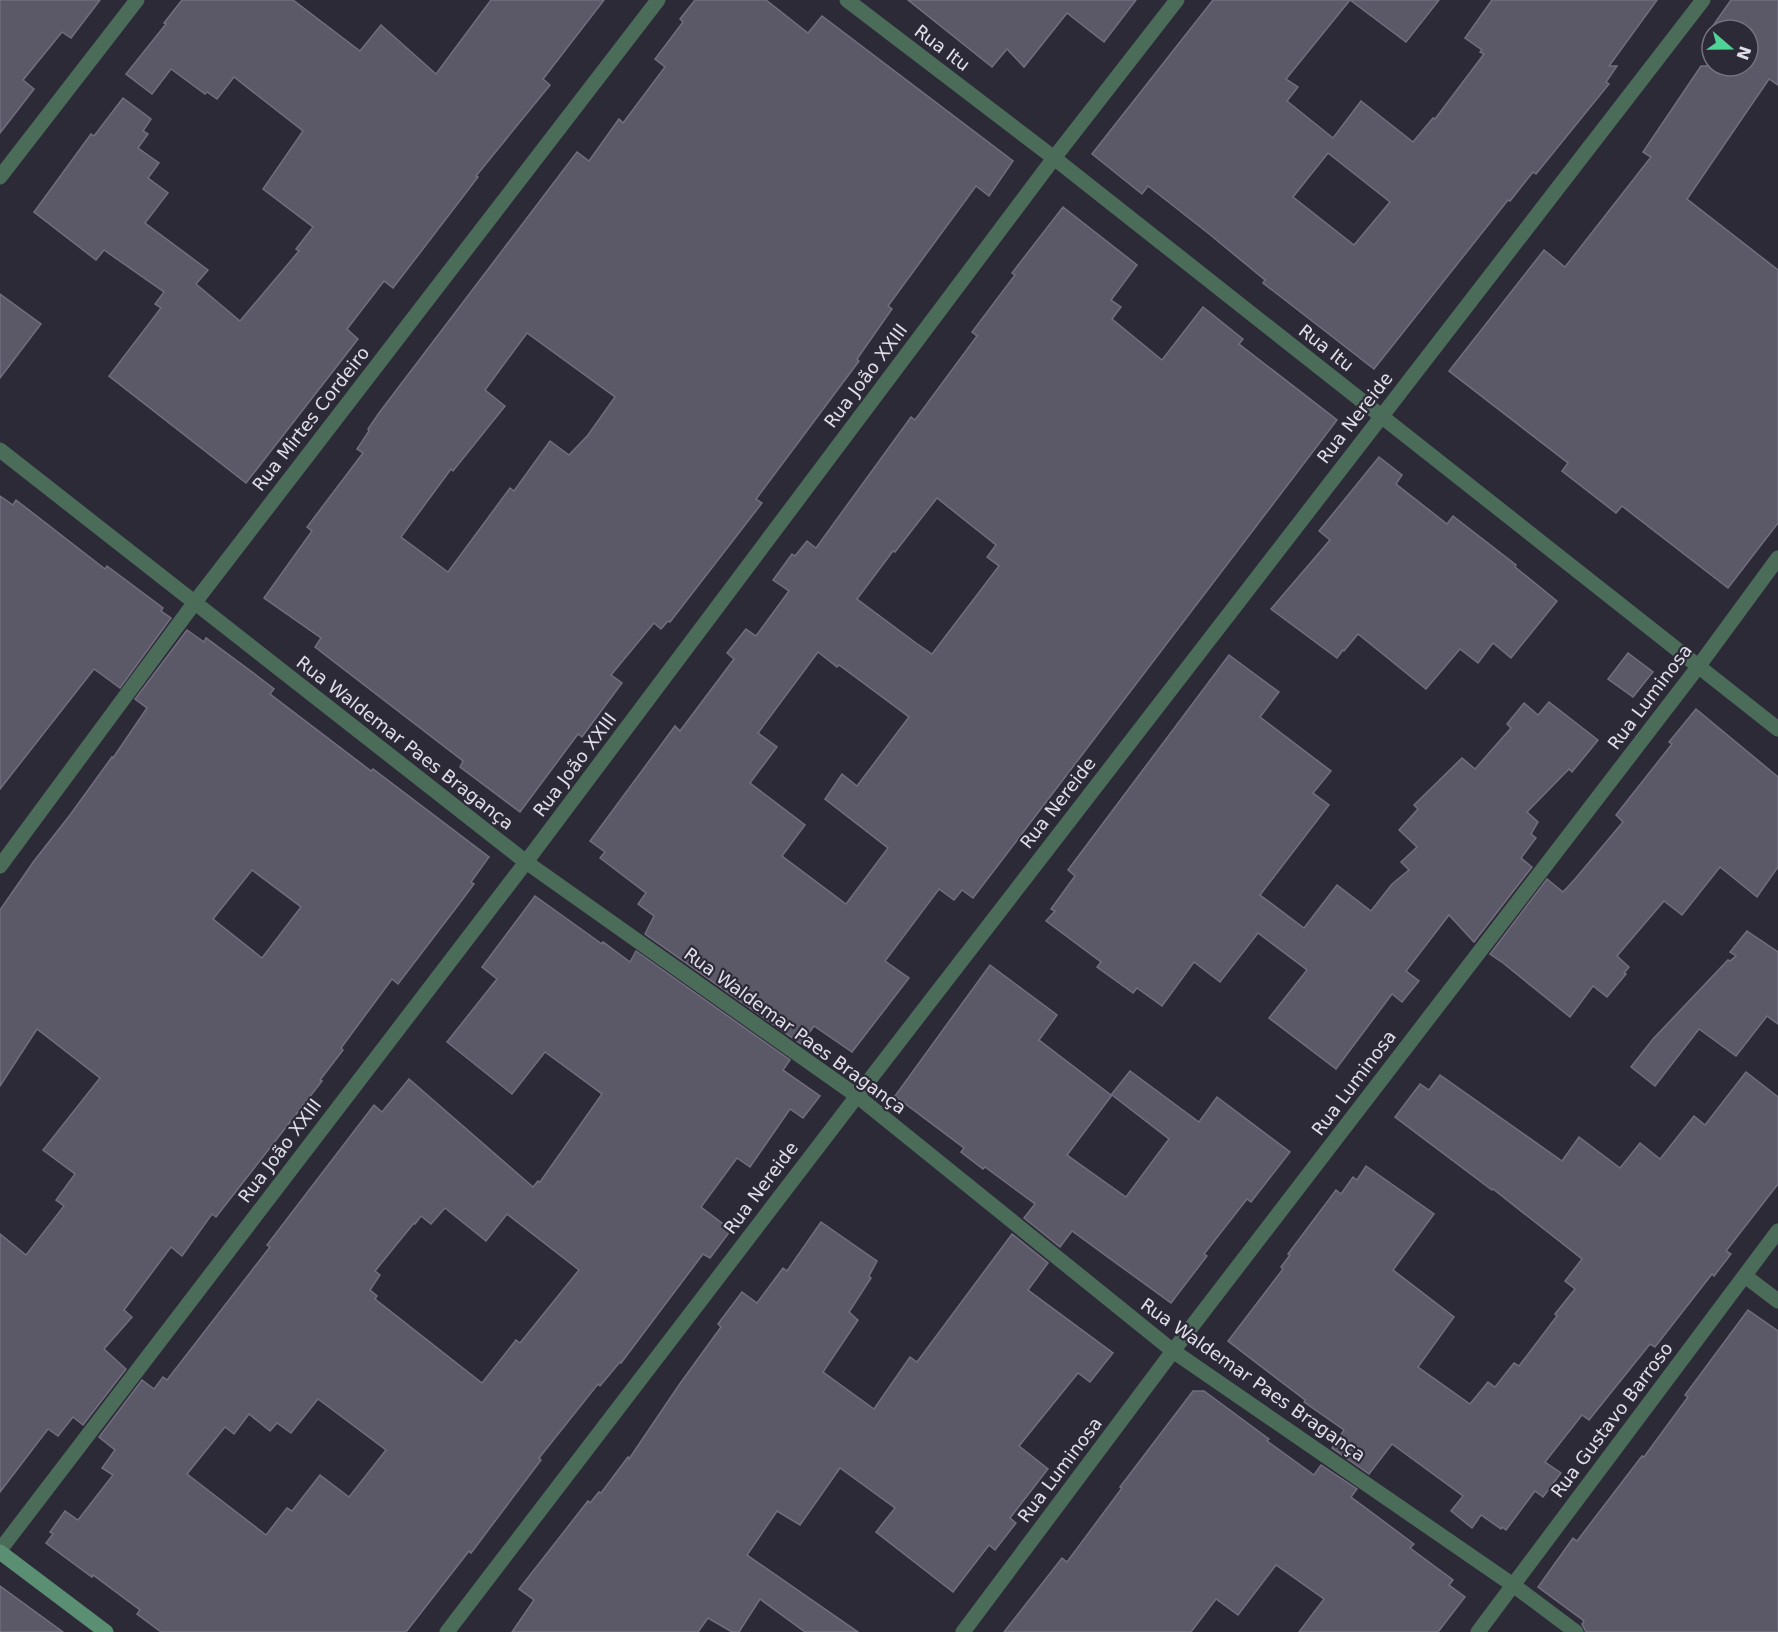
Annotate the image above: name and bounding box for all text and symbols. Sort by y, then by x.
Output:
north arrow [1700,18,1760,78]
street label: Rua Itu [911,20,974,75]
text: N [1732,43,1755,63]
street label: Rua João XXIII [820,320,911,432]
street label: Rua Itu [1295,320,1358,375]
street label: Rua Mirtes Cordeiro [248,342,373,495]
street label: Rua Nereide [1312,368,1397,467]
street label: Rua Luminosa [1603,640,1696,753]
street label: Rua Waldemar Paes Bragança [293,651,518,834]
street label: Rua João XXIII [529,709,620,821]
street label: Rua Nereide [1015,753,1100,852]
street label: Rua Waldemar Paes Bragança [680,943,910,1118]
street label: Rua Luminosa [1307,1026,1400,1139]
street label: Rua João XXIII [234,1095,325,1207]
street label: Rua Nereide [719,1137,802,1238]
street label: Rua Waldemar Paes Bragança [1137,1294,1370,1465]
street label: Rua Gustavo Barroso [1546,1338,1677,1501]
street label: Rua Luminosa [1013,1413,1106,1526]

